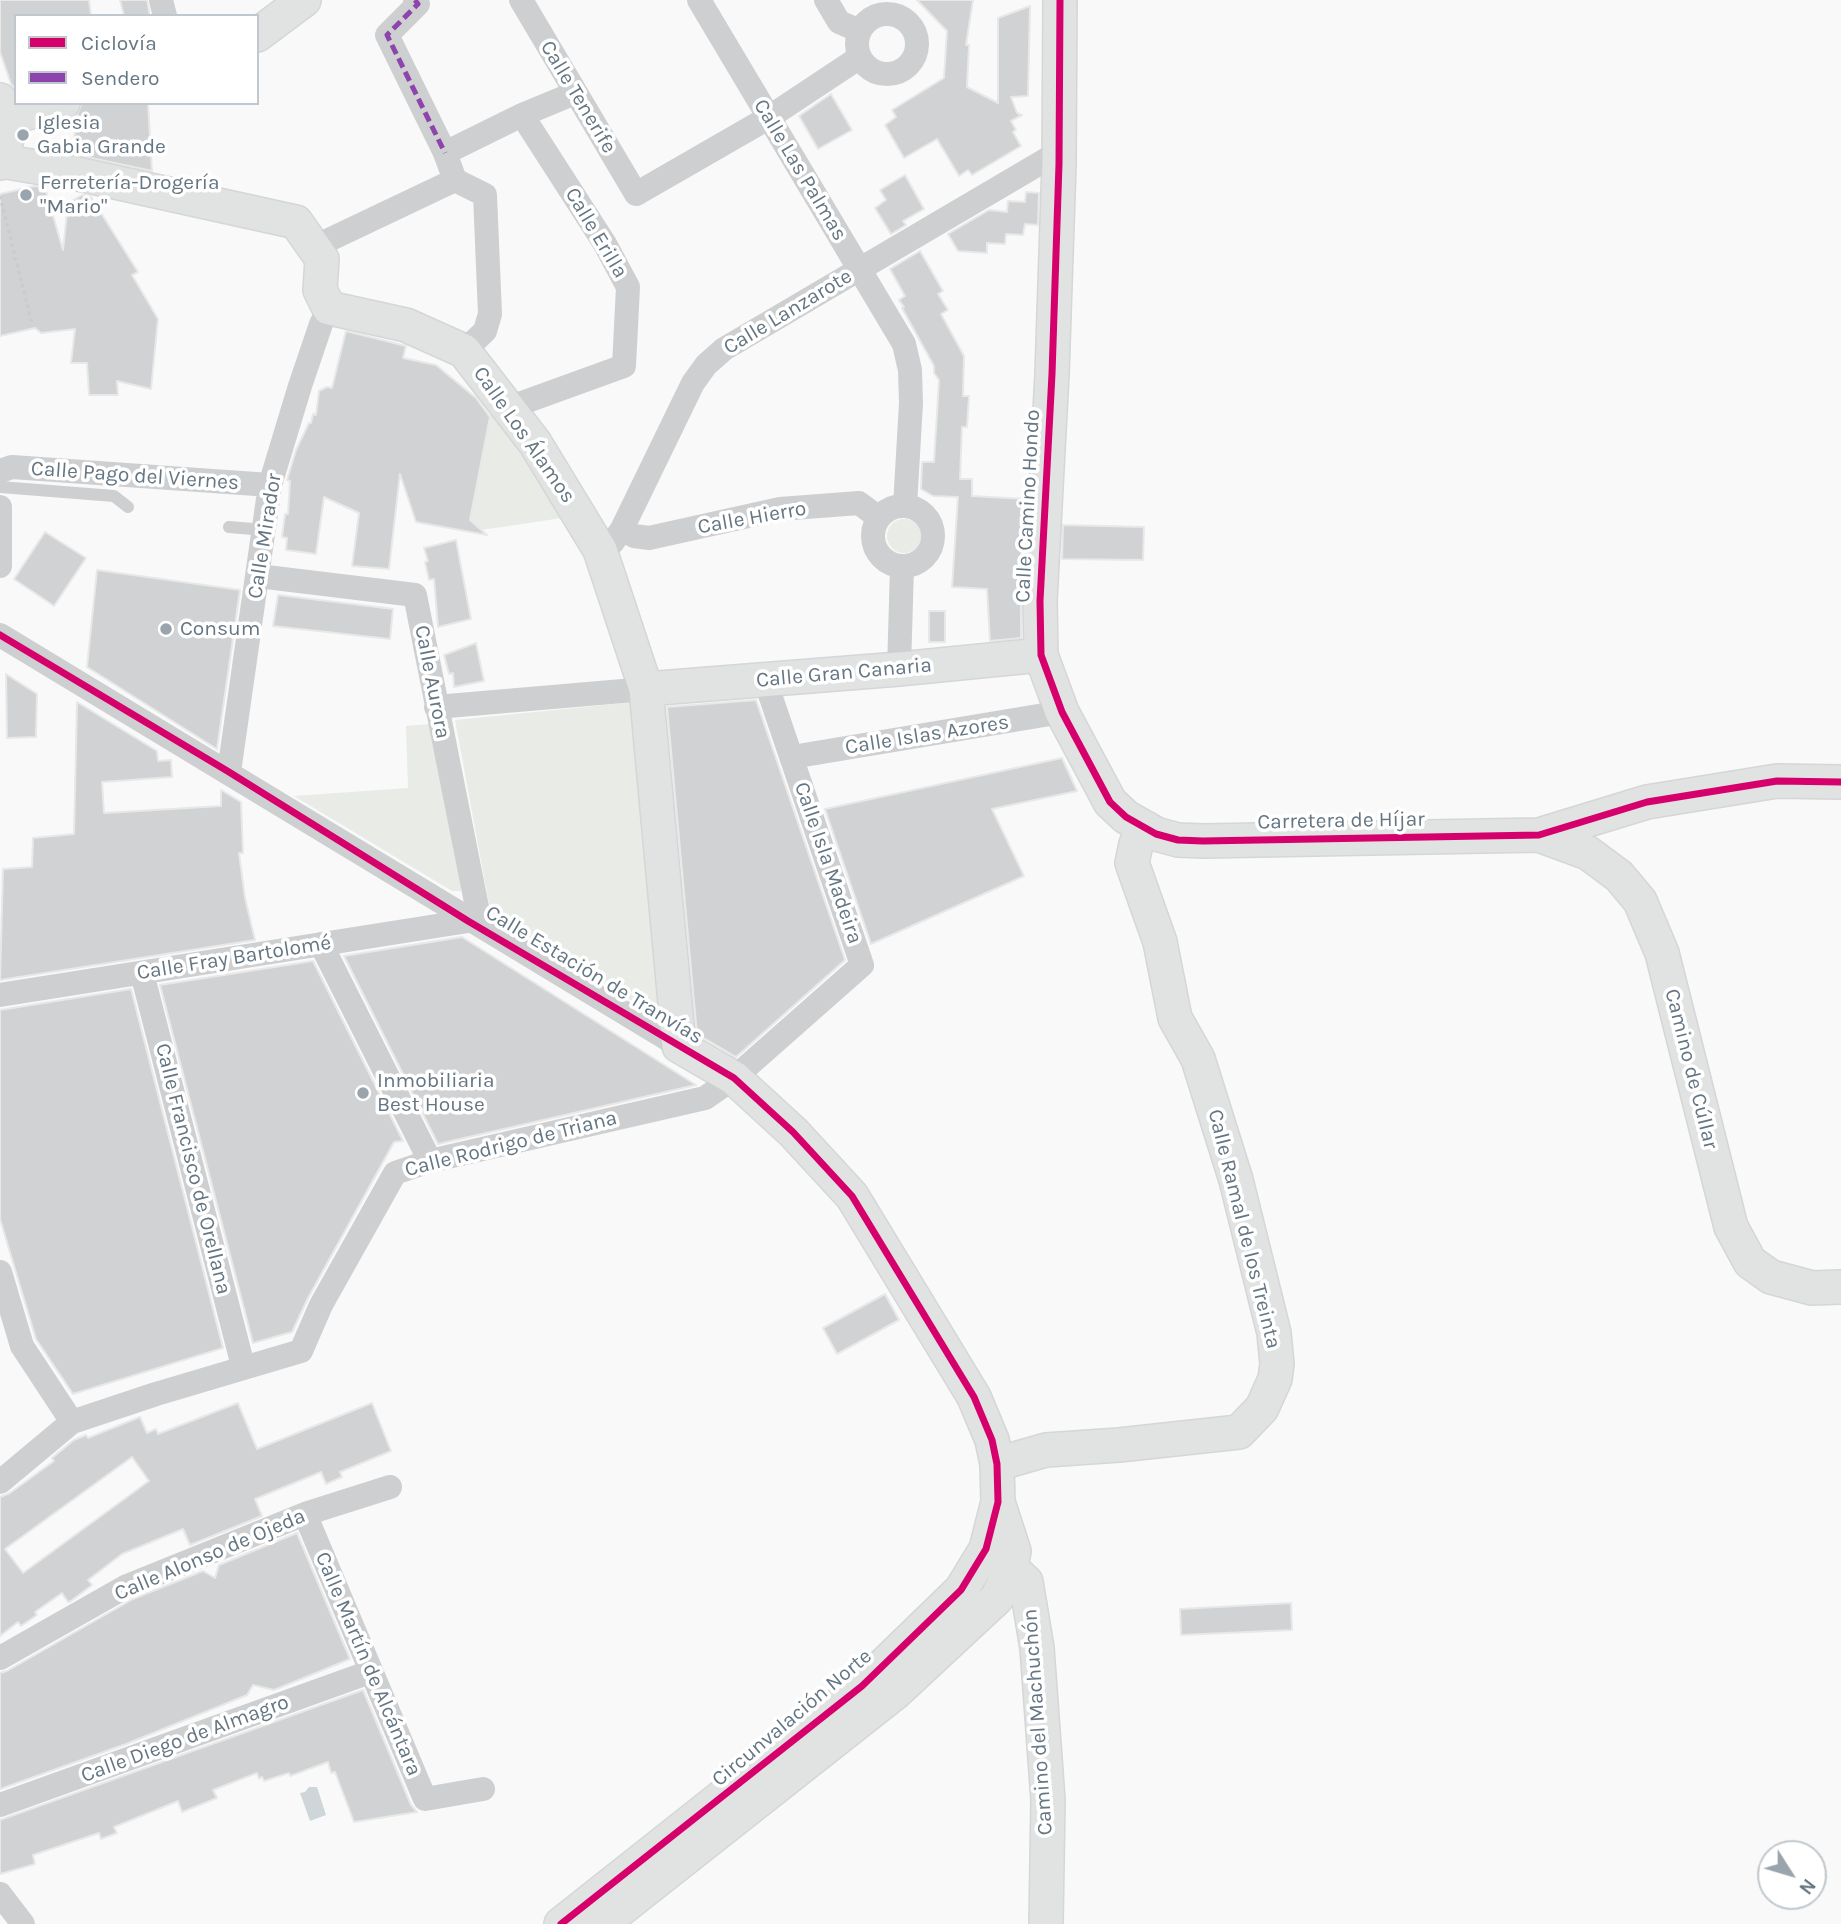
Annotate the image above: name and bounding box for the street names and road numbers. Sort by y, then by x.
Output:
street label: Calle Tenerife [535,36,621,158]
street label: Calle Las Palmas [748,95,852,245]
street label: Calle Erilla [559,183,633,283]
street label: Calle Lanzarote [719,264,857,360]
street label: Calle Los Álamos [468,362,580,508]
street label: Calle Camino Hondo [1010,409,1046,603]
street label: Calle Pago del Viernes [30,456,240,496]
street label: Calle Mirador [243,471,287,601]
street label: Calle Hierro [696,496,808,540]
street label: Calle Aurora [409,623,455,741]
street label: Calle Gran Canaria [755,653,933,693]
street label: Calle Islas Azores [843,710,1011,760]
street label: Calle Isla Madeira [789,779,867,947]
street label: Carretera de Híjar [1257,807,1425,835]
street label: Calle Estación de Tranvías [481,900,707,1050]
street label: Calle Fray Bartolomé [135,930,333,986]
street label: Camino de Cúllar [1659,986,1723,1152]
street label: Calle Francisco de Orellana [150,1041,236,1297]
street label: Calle Rodrigo de Triana [402,1105,620,1183]
street label: Calle Ramal de los Treinta [1202,1107,1286,1351]
street label: Calle Alonso de Ojeda [111,1503,309,1607]
street label: Calle Martín de Alcántara [309,1548,427,1780]
street label: Camino del Machuchón [1018,1608,1058,1836]
street label: Circunvalación Norte [707,1644,877,1792]
street label: Calle Diego de Almagro [78,1690,292,1788]

